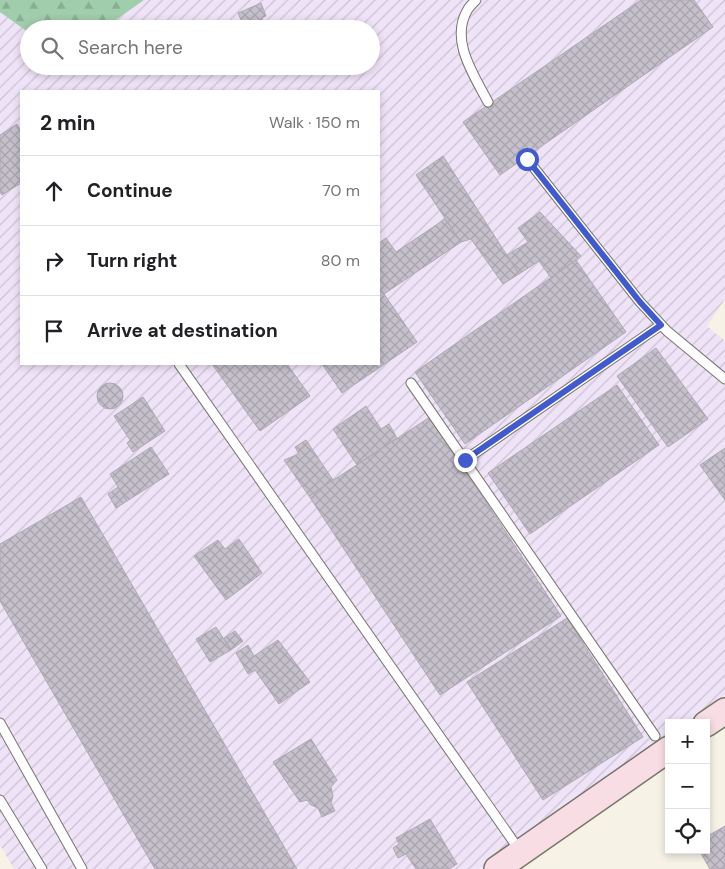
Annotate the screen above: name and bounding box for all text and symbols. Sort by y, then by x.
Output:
search box [20,20,380,75]
icon: search [38,34,66,62]
text: Search here [78,35,183,60]
text: 2 min [40,109,96,137]
text: Walk · 150 m [269,112,360,133]
route start [516,148,539,171]
icon: ahead [40,177,68,205]
text: Continue [87,178,173,203]
text: 70 m [322,180,360,201]
icon: right [40,247,68,275]
text: Turn right [87,248,177,273]
text: 80 m [321,250,360,271]
icon: arrive [40,317,68,345]
text: Arrive at destination [87,318,278,343]
route end [454,449,477,472]
map controls [665,719,710,854]
button: + [665,719,710,764]
button: − [665,764,710,809]
button: locate [665,809,710,854]

